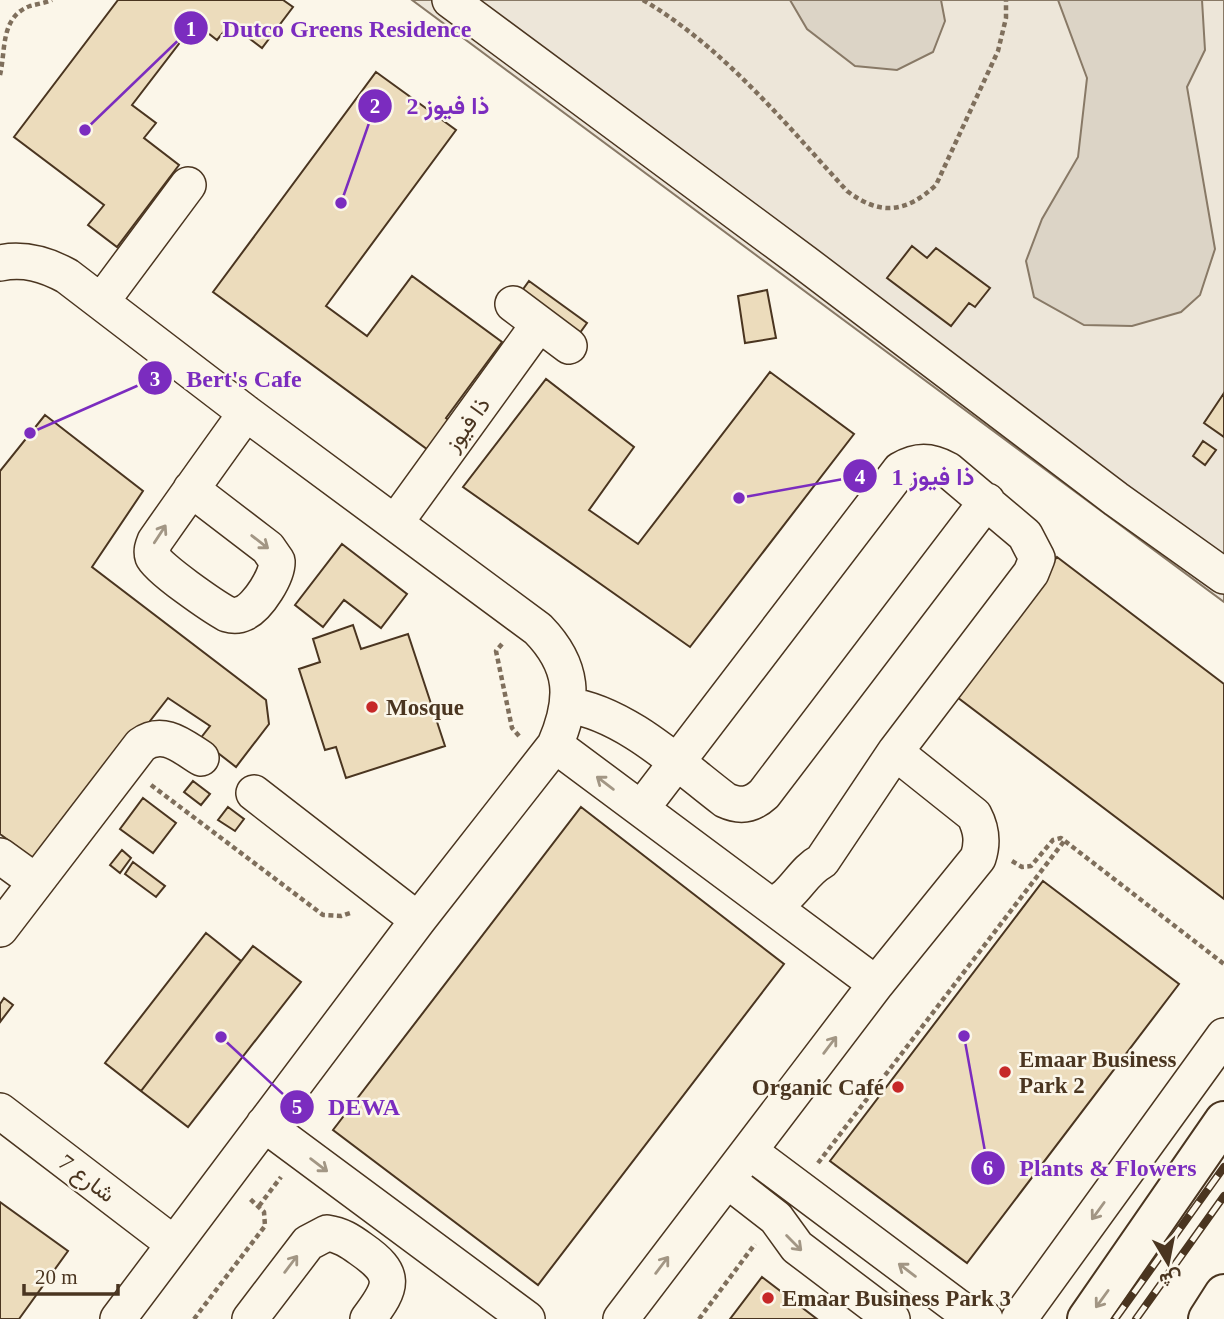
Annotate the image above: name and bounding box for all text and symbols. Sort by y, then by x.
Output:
callout: Dutco Greens Residence [174,6,486,51]
text: Dutco Greens Residence [223,16,472,42]
text: 1 [186,17,196,41]
callout: ذا فيوز 2 [357,83,503,128]
text: ذا فيوز 2 [407,93,489,121]
text: 2 [370,94,380,118]
callout: Bert's Cafe [138,356,316,401]
text: Bert's Cafe [186,366,302,392]
text: 3 [150,367,160,391]
street label: ذا فيوز [439,393,497,458]
callout: ذا فيوز 1 [843,454,989,499]
text: ذا فيوز 1 [892,464,974,492]
text: 4 [855,465,866,489]
one-way arrow [153,525,167,544]
one-way arrow [251,535,269,550]
place label: Mosque [386,695,464,720]
marker: Mosque [364,699,380,715]
one-way arrow [596,775,615,790]
one-way arrow [823,1036,837,1055]
place label: Emaar Business Park 2 [1019,1047,1176,1098]
marker: Emaar Business Park 2 [997,1064,1013,1080]
place label: Organic Café [752,1075,884,1100]
marker: Organic Café [890,1079,906,1095]
callout: DEWA [279,1084,414,1129]
text: DEWA [328,1094,401,1120]
text: 5 [292,1095,302,1119]
callout: Plants & Flowers [971,1145,1211,1190]
street label: شارع 7 [52,1149,120,1210]
text: Plants & Flowers [1019,1155,1197,1181]
text: 6 [983,1156,993,1180]
one-way arrow [309,1158,328,1172]
one-way arrow [1091,1201,1105,1220]
north arrow [1133,1228,1203,1298]
one-way arrow [785,1234,802,1251]
scale bar [24,1252,119,1296]
one-way arrow [284,1256,299,1274]
one-way arrow [655,1256,670,1275]
one-way arrow [899,1262,917,1277]
text: 20 m [35,1265,78,1289]
text: ش [1157,1266,1184,1292]
place label: Emaar Business Park 3 [782,1286,1011,1311]
one-way arrow [1095,1289,1110,1308]
marker: Emaar Business Park 3 [760,1290,776,1306]

